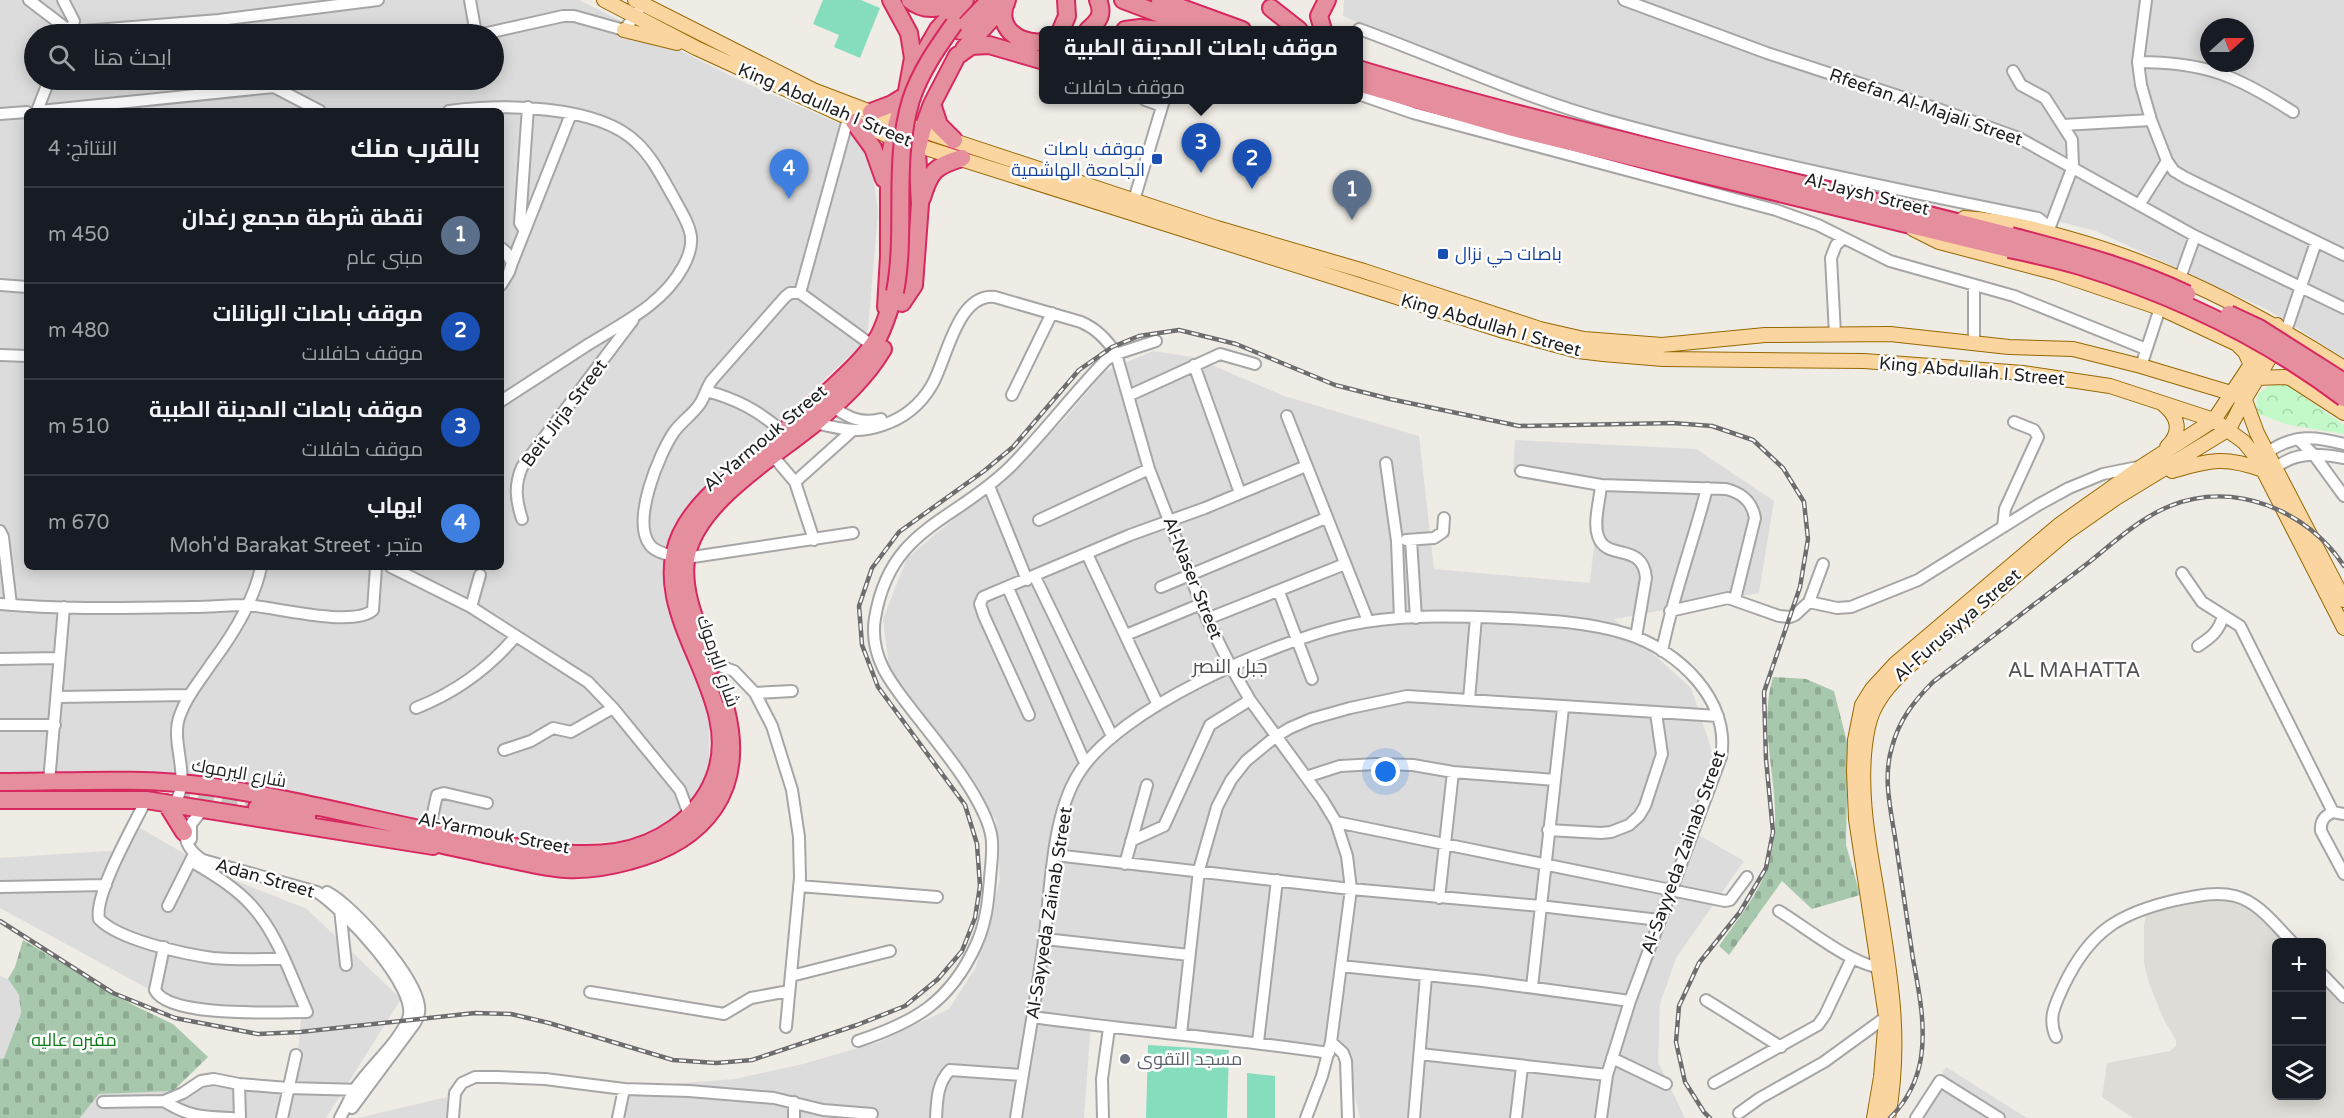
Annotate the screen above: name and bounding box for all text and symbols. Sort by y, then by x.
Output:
north arrow [2200,18,2254,72]
search box [24,24,504,90]
popup [1039,26,1363,104]
text: موقف باصات المدينة الطبية [1064,35,1338,61]
icon: search [45,41,78,74]
text: ابحث هنا [93,45,172,71]
street label: King Abdullah I Street [735,58,915,152]
street label: Rfeefan Al-Majali Street [1826,64,2026,151]
text: موقف حافلات [1064,76,1185,100]
pin: 3 [1182,124,1220,173]
text: بالقرب منك [351,133,480,164]
text: النتائج: 4 [48,137,117,161]
place label: موقف باصات الجامعة الهاشمية [1011,138,1145,181]
pin: 2 [1232,140,1272,189]
pin: 4 [770,150,808,199]
marker: موقف باصات الجامعة الهاشمية [1150,152,1164,166]
street label: Al-Jaysh Street [1802,168,1932,220]
pin: 1 [1332,170,1372,220]
text: نقطة شرطة مجمع رغدان [182,205,423,231]
text: 450 m [48,223,109,247]
text: 1 [454,223,467,247]
place label: باصات حي نزال [1455,243,1562,268]
text: مبنى عام [347,246,423,270]
marker: باصات حي نزال [1436,247,1450,261]
street label: King Abdullah I Street [1398,289,1584,361]
text: موقف باصات الونانات [213,301,423,327]
text: 480 m [48,319,109,343]
text: 2 [454,319,467,343]
text: موقف حافلات [302,342,423,366]
street label: King Abdullah I Street [1878,352,2066,390]
street label: Beit Jirja Street [516,355,612,471]
street label: Al-Yarmouk Street [699,380,831,496]
text: موقف باصات المدينة الطبية [149,397,423,423]
text: 510 m [48,415,109,439]
text: 3 [454,415,467,439]
text: موقف حافلات [302,438,423,462]
text: ايهاب [367,493,423,519]
text: 670 m [48,511,109,535]
text: 4 [454,511,467,535]
street label: Al-Naser Street [1158,513,1228,643]
text: متجر · Moh'd Barakat Street [169,534,423,558]
street label: Al-Furusiyya Street [1889,564,2025,686]
street label: شارع اليرموك [691,612,744,710]
district label: جبل النصر [1191,655,1268,679]
district label: AL MAHATTA [2008,659,2140,683]
street label: Al-Sayyeda Zainab Street [1636,747,1730,957]
street label: شارع اليرموك [190,754,288,793]
your location [1371,757,1400,786]
street label: Al-Sayyeda Zainab Street [1021,805,1077,1021]
street label: Al-Yarmouk Street [416,807,572,859]
street label: Adan Street [213,853,317,903]
map controls [2272,938,2326,1100]
button: + [2272,938,2326,992]
button: − [2272,992,2326,1046]
park label: مقبره عاليه [31,1029,117,1051]
button: layers [2272,1046,2326,1100]
place label: مسجد التقوى [1137,1048,1242,1070]
marker: مسجد التقوى [1118,1052,1132,1066]

